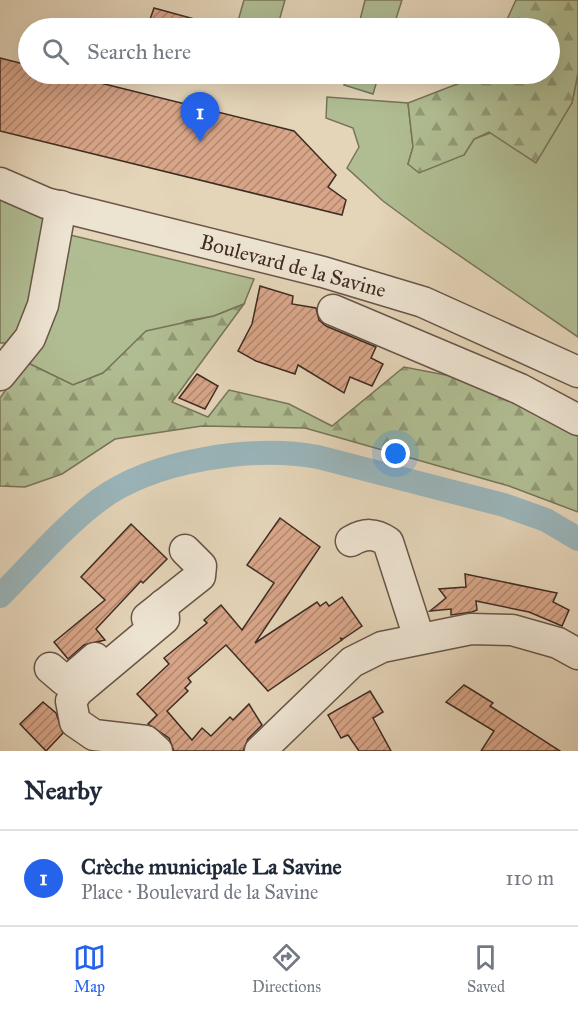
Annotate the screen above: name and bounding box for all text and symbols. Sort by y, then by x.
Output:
search box [18,18,560,84]
icon: search [39,35,72,68]
text: Search here [87,38,191,65]
pin: 1 [180,92,220,142]
street label: Boulevard de la Savine [197,229,389,303]
your location [381,439,410,468]
text: Nearby [24,774,102,806]
text: Crèche municipale La Savine [81,853,342,880]
text: 1 [40,866,47,890]
text: 110 m [506,866,554,890]
text: Place · Boulevard de la Savine [81,880,318,904]
tab: Map [73,941,106,996]
tab: Directions [252,941,321,996]
tab: Saved [467,941,505,996]

